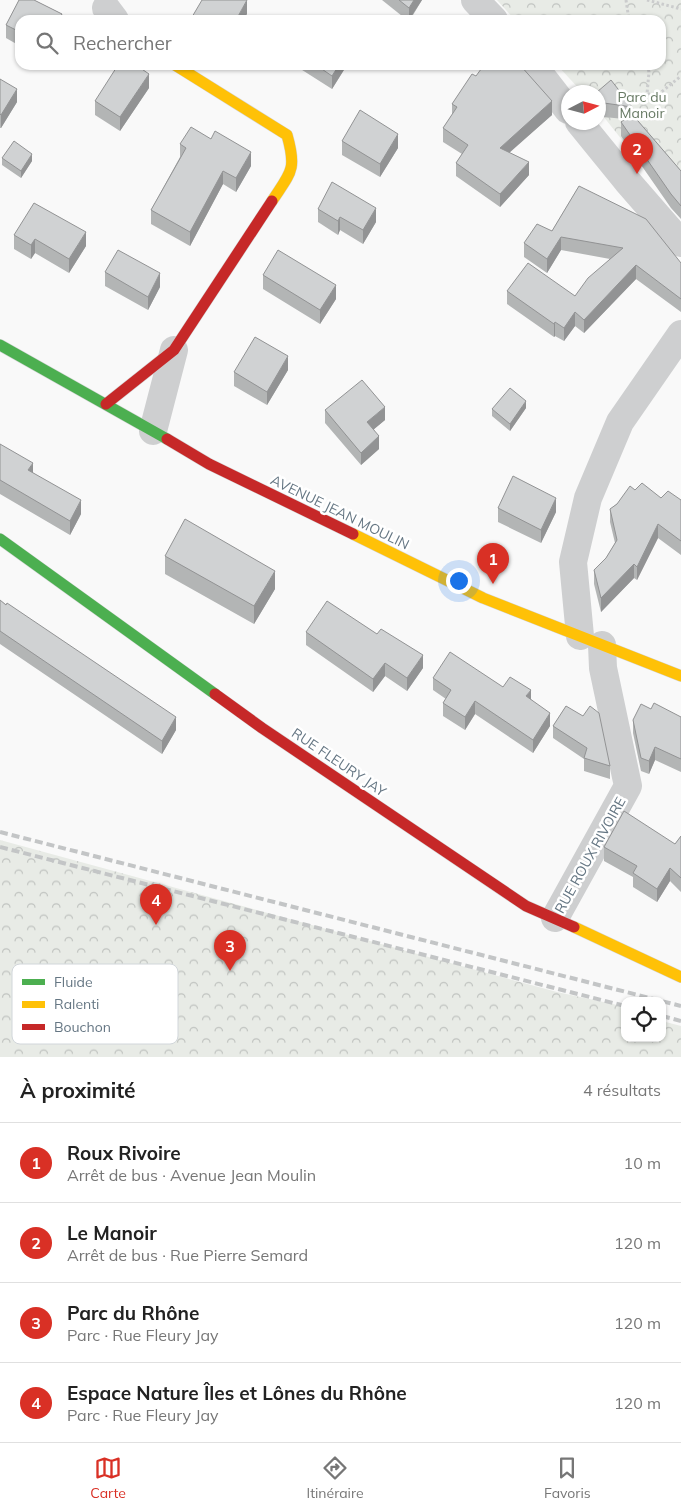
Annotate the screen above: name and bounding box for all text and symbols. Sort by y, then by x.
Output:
search box [15,15,666,70]
icon: search [33,29,61,57]
text: Rechercher [73,31,172,55]
north arrow [561,85,606,130]
park label: Parc du Manoir [617,88,667,122]
pin: 2 [621,133,653,174]
street label: AVENUE JEAN MOULIN [268,471,412,553]
pin: 1 [477,543,509,584]
your location [446,568,472,594]
street label: RUE FLEURY JAY [288,724,390,800]
street label: RUE ROUX RIVOIRE [551,794,629,916]
pin: 4 [140,884,172,925]
pin: 3 [214,930,246,971]
legend [12,964,178,1044]
text: Fluide [54,973,93,991]
text: Ralenti [54,995,99,1013]
map controls [621,997,666,1042]
button: locate [621,997,666,1042]
text: Bouchon [54,1018,111,1036]
text: À proximité [20,1077,136,1103]
text: 4 résultats [583,1080,661,1100]
text: Roux Rivoire [67,1141,181,1165]
text: 1 [31,1153,41,1173]
text: 10 m [624,1153,661,1173]
text: Arrêt de bus · Avenue Jean Moulin [67,1165,316,1185]
text: Le Manoir [67,1221,157,1245]
text: 2 [31,1233,41,1253]
text: 120 m [614,1233,661,1253]
text: Arrêt de bus · Rue Pierre Semard [67,1245,308,1265]
text: Parc du Rhône [67,1301,199,1325]
text: 3 [31,1313,41,1333]
text: 120 m [614,1313,661,1333]
text: Parc · Rue Fleury Jay [67,1325,218,1345]
text: Espace Nature Îles et Lônes du Rhône [67,1381,407,1405]
text: 4 [31,1393,41,1413]
text: 120 m [614,1393,661,1413]
text: Parc · Rue Fleury Jay [67,1405,218,1425]
tab: Carte [90,1454,126,1502]
tab: Itinéraire [307,1454,364,1502]
tab: Favoris [544,1454,591,1502]

